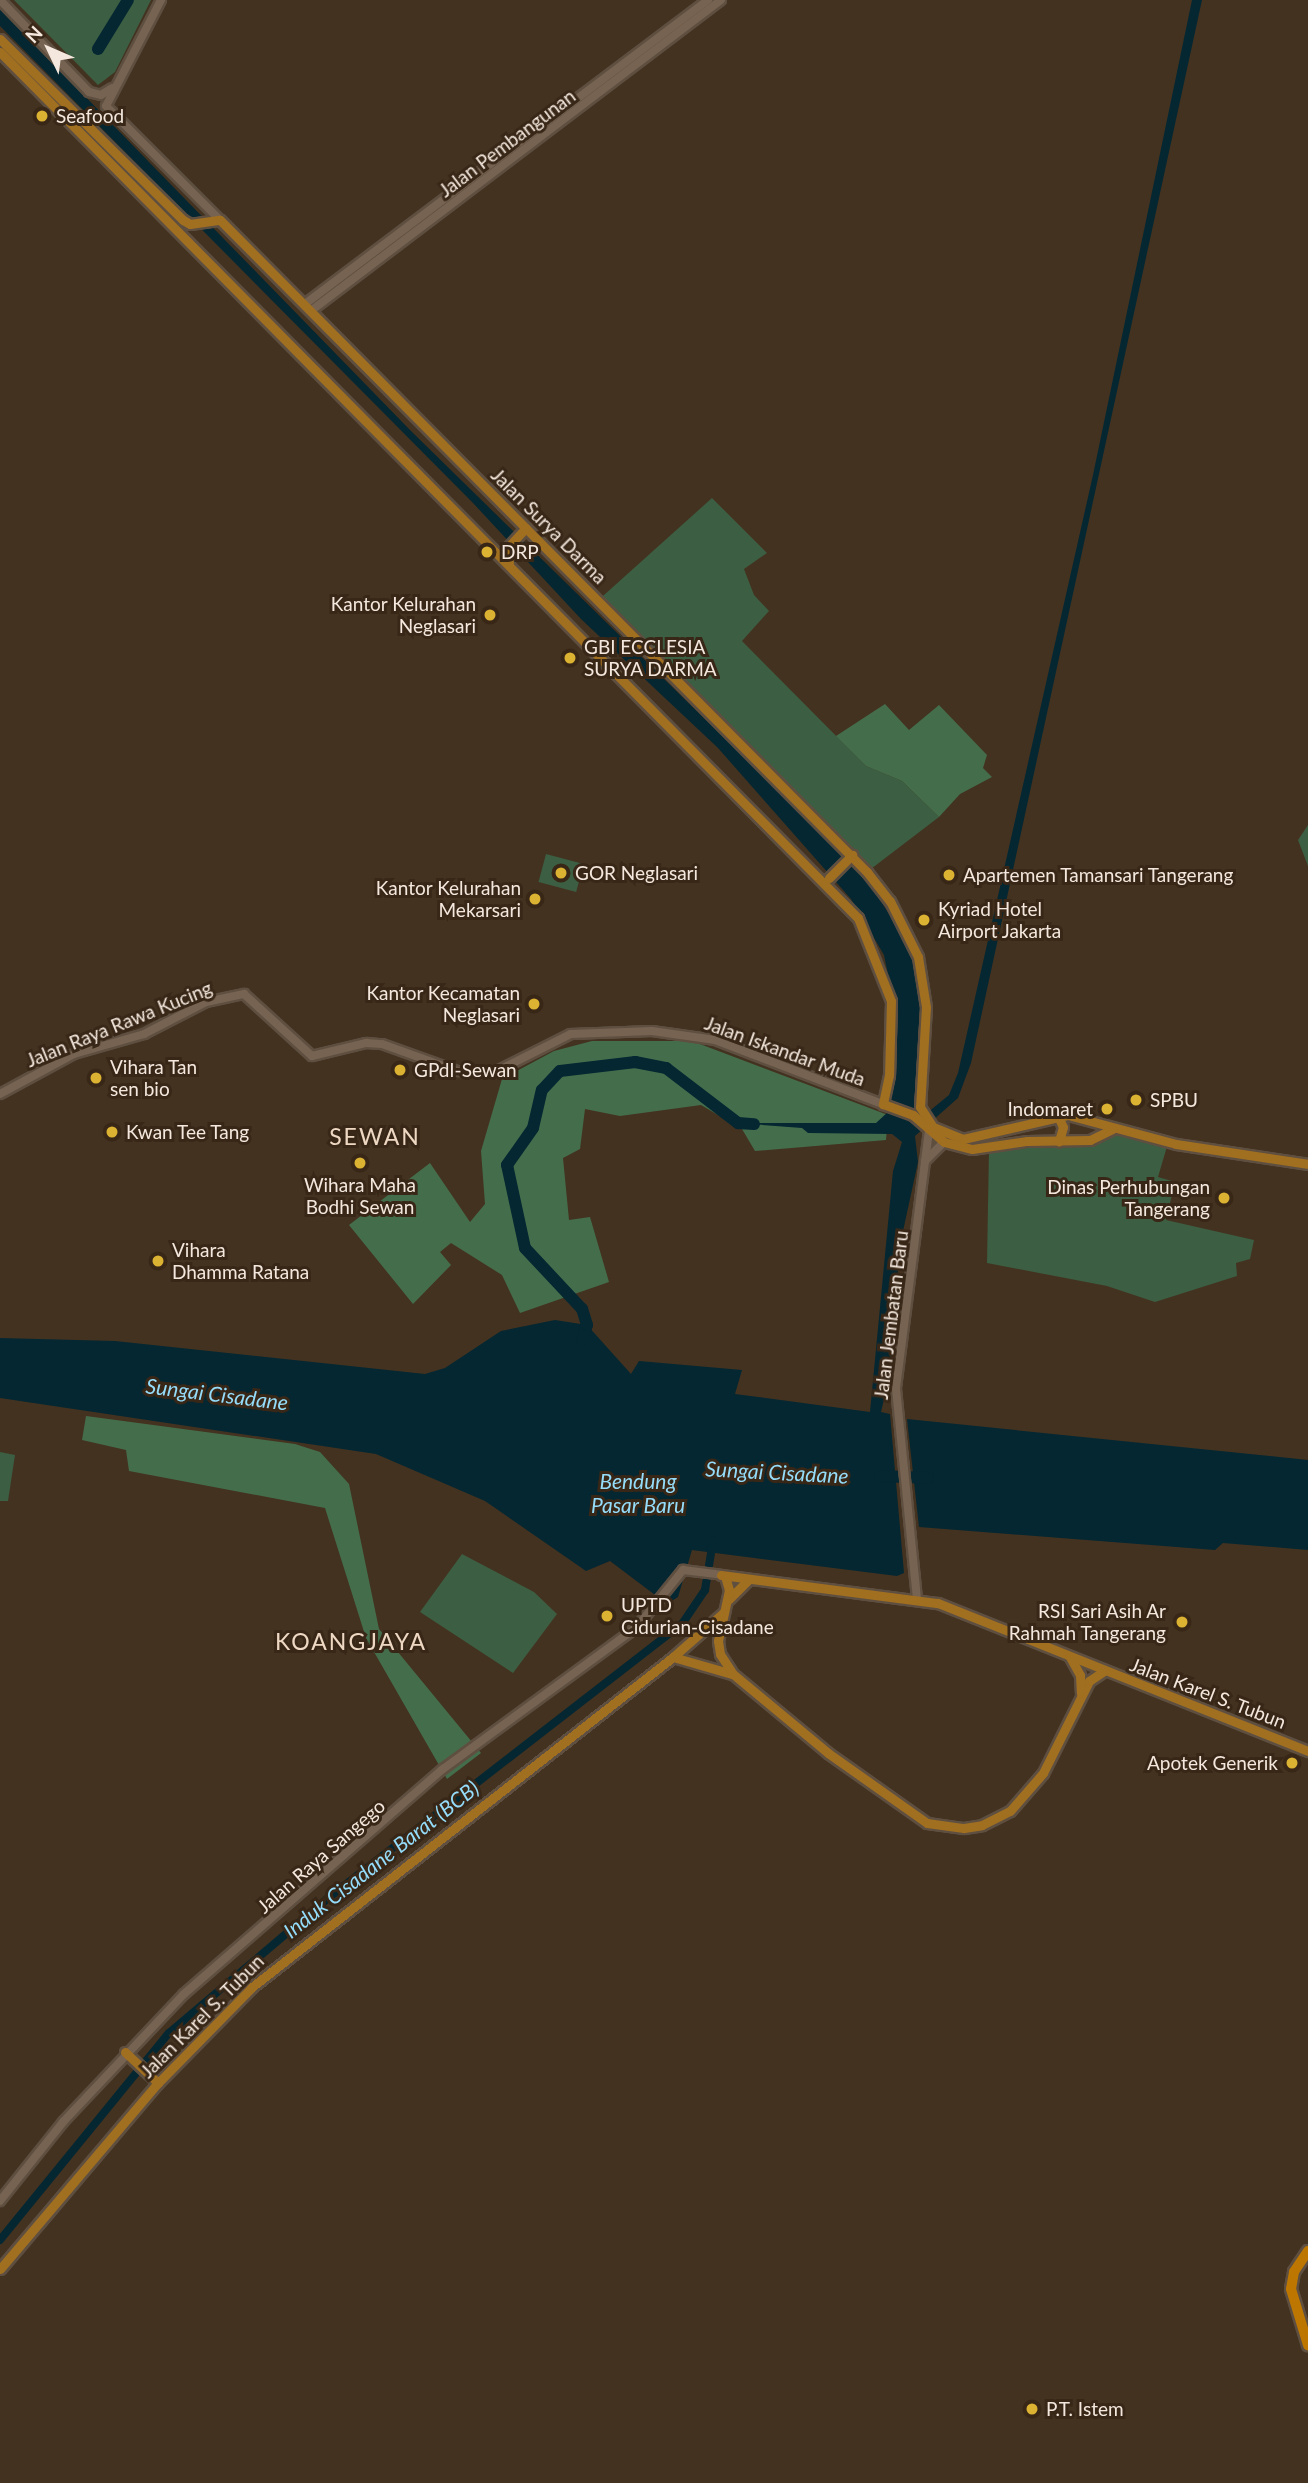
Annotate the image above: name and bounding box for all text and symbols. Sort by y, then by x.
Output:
north arrow [14,14,84,84]
text: N [20,21,47,47]
street label: Jalan Pembangunan [434,84,580,202]
place label: Seafood [56,105,124,127]
marker: Seafood [34,108,50,124]
street label: Jalan Surya Darma [487,464,611,588]
place label: DRP [501,541,539,563]
marker: DRP [479,544,495,560]
place label: Kantor Kelurahan Neglasari [330,593,476,637]
marker: Kantor Kelurahan Neglasari [482,607,498,623]
place label: GBI ECCLESIA SURYA DARMA [584,636,717,680]
marker: GBI ECCLESIA SURYA DARMA [562,650,578,666]
place label: GOR Neglasari [575,862,698,884]
place label: Apartemen Tamansari Tangerang [963,864,1234,886]
marker: GOR Neglasari [553,865,569,881]
marker: Apartemen Tamansari Tangerang [941,867,957,883]
place label: Kantor Kelurahan Mekarsari [375,877,521,921]
marker: Kantor Kelurahan Mekarsari [527,891,543,907]
place label: Kyriad Hotel Airport Jakarta [938,898,1062,942]
marker: Kyriad Hotel Airport Jakarta [916,912,932,928]
street label: Jalan Raya Rawa Kucing [23,976,215,1072]
place label: Kantor Kecamatan Neglasari [366,982,520,1026]
marker: Kantor Kecamatan Neglasari [526,996,542,1012]
street label: Jalan Iskandar Muda [701,1011,869,1091]
place label: Vihara Tan sen bio [110,1056,198,1100]
place label: GPdI-Sewan [414,1059,517,1081]
marker: GPdI-Sewan [392,1062,408,1078]
marker: Vihara Tan sen bio [88,1070,104,1086]
place label: SPBU [1150,1089,1198,1111]
marker: SPBU [1128,1092,1144,1108]
place label: Indomaret [1007,1098,1093,1120]
marker: Indomaret [1099,1101,1115,1117]
place label: Kwan Tee Tang [126,1121,250,1143]
district label: SEWAN [330,1122,420,1150]
marker: Kwan Tee Tang [104,1124,120,1140]
marker: Wihara Maha Bodhi Sewan [352,1155,368,1171]
place label: Wihara Maha Bodhi Sewan [304,1174,416,1218]
place label: Dinas Perhubungan Tangerang [1047,1176,1210,1220]
marker: Dinas Perhubungan Tangerang [1216,1190,1232,1206]
street label: Jalan Jembatan Baru [869,1229,913,1401]
place label: Vihara Dhamma Ratana [172,1239,309,1283]
marker: Vihara Dhamma Ratana [150,1253,166,1269]
water label: Sungai Cisadane [144,1373,290,1415]
water label: Sungai Cisadane [705,1456,849,1488]
water label: Bendung Pasar Baru [591,1468,685,1518]
place label: UPTD Cidurian-Cisadane [621,1594,774,1638]
place label: RSI Sari Asih Ar Rahmah Tangerang [1008,1600,1166,1644]
marker: UPTD Cidurian-Cisadane [599,1608,615,1624]
marker: RSI Sari Asih Ar Rahmah Tangerang [1172,1612,1192,1632]
district label: KOANGJAYA [276,1627,426,1655]
street label: Jalan Karel S. Tubun [1127,1653,1289,1733]
place label: Apotek Generik [1147,1752,1278,1774]
marker: Apotek Generik [1284,1755,1300,1771]
water label: Induk Cisadane Barat (BCB) [278,1775,484,1943]
street label: Jalan Raya Sangego [252,1794,390,1918]
street label: Jalan Karel S. Tubun [135,1949,269,2083]
place label: P.T. Istem [1046,2398,1124,2420]
marker: P.T. Istem [1024,2401,1040,2417]

